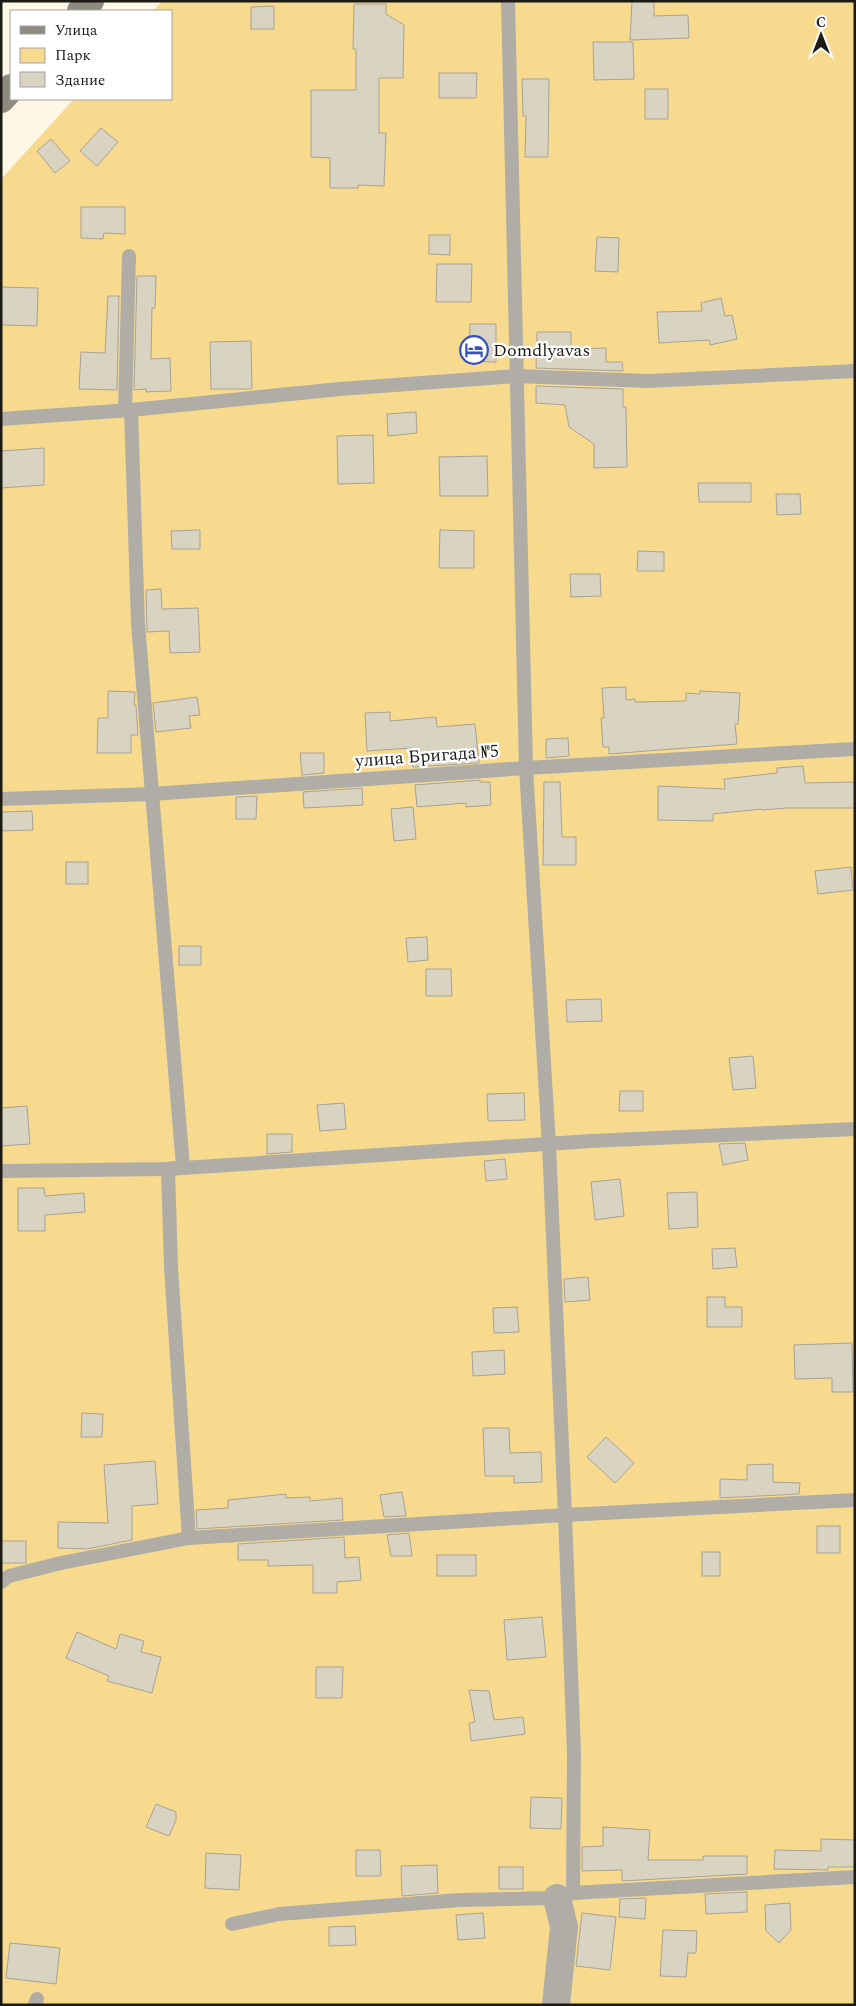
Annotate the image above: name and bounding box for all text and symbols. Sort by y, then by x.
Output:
legend [10,10,172,100]
north arrow [796,10,846,60]
text: С [816,12,826,33]
text: Улица [55,19,98,42]
text: Парк [55,44,91,67]
text: Здание [55,69,105,92]
hotel icon: Domdlyavas [459,335,489,365]
place label: Domdlyavas [493,337,590,364]
street label: улица Бригада №5 [353,738,500,775]

